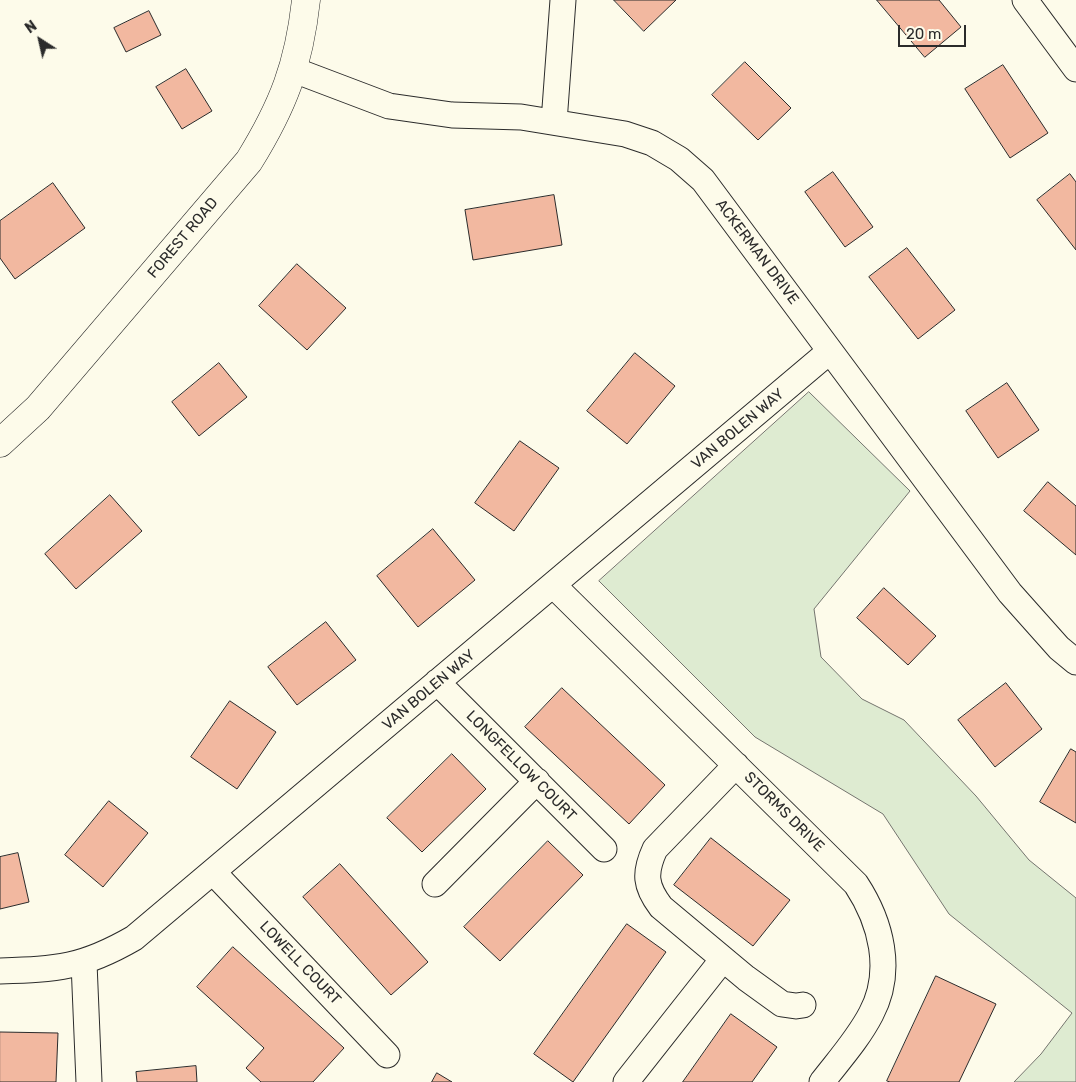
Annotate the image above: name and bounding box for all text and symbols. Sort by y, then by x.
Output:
north arrow [15,15,65,65]
scale bar [901,15,968,47]
text: N [22,17,40,37]
text: 20 m [906,25,941,43]
street label: FOREST ROAD [144,194,222,282]
street label: ACKERMAN DRIVE [712,196,802,308]
street label: VAN BOLEN WAY [688,385,788,473]
street label: VAN BOLEN WAY [379,646,479,734]
street label: LONGFELLOW COURT [462,707,580,825]
street label: STORMS DRIVE [740,768,828,856]
street label: LOWELL COURT [256,918,344,1008]

